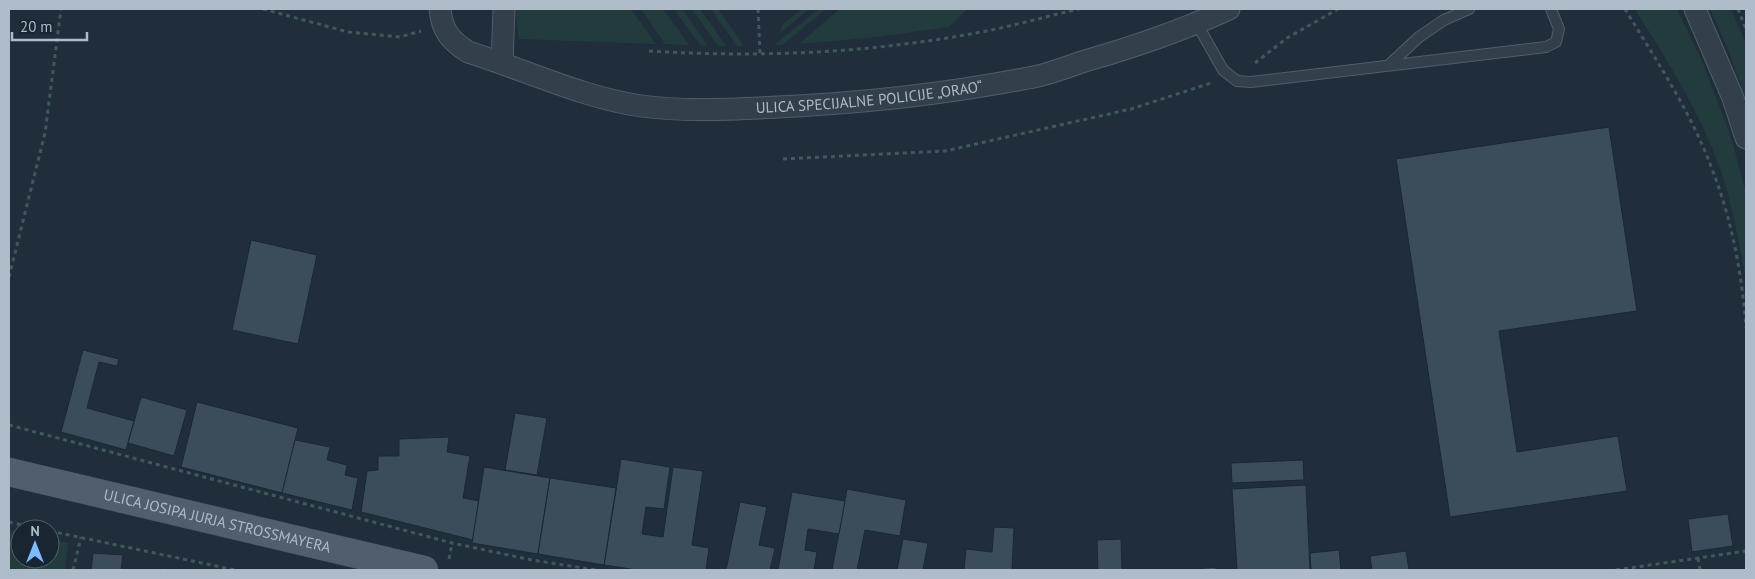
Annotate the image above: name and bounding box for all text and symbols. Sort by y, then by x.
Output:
scale bar [12,10,88,42]
text: 20 m [20,17,53,36]
street label: ULICA SPECIJALNE POLICIJE „ORAO“ [755,76,984,117]
street label: ULICA JOSIPA JURJA STROSSMAYERA [102,485,333,557]
north arrow [10,519,60,569]
text: N [30,522,40,540]

